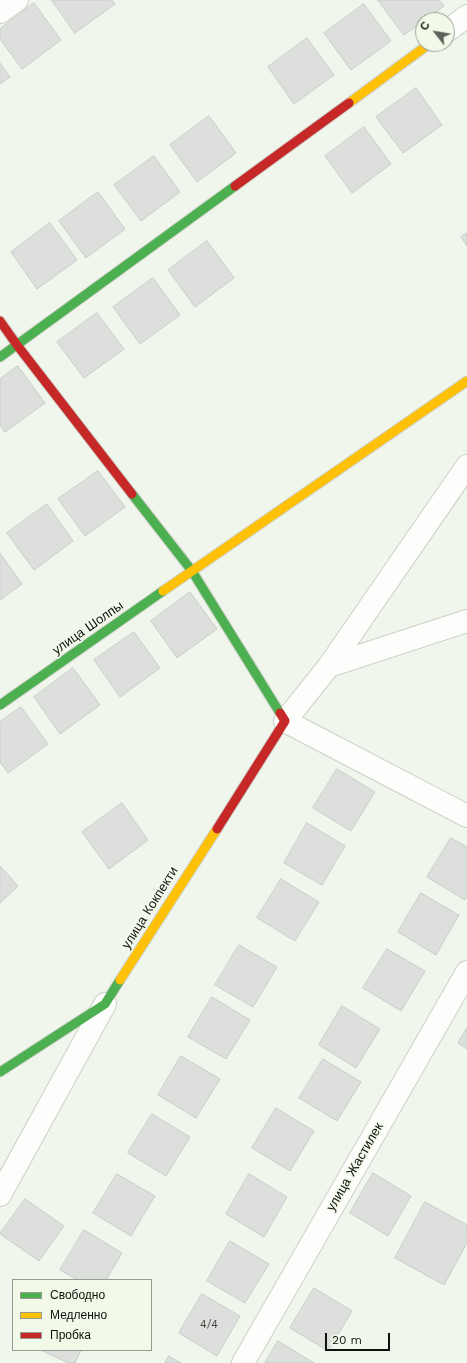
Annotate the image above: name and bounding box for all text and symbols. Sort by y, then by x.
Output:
north arrow [415,12,455,52]
text: С [418,19,433,33]
street label: улица Шолпы [50,598,126,658]
street label: улица Кокпекти [118,864,182,952]
street label: улица Жастилек [323,1120,387,1214]
legend [12,1279,152,1351]
text: Свободно [50,1288,105,1302]
text: Медленно [50,1308,107,1322]
house number: 4/4 [200,1318,218,1332]
scale bar [327,1325,392,1351]
text: Пробка [50,1328,91,1342]
text: 20 m [332,1333,362,1347]

